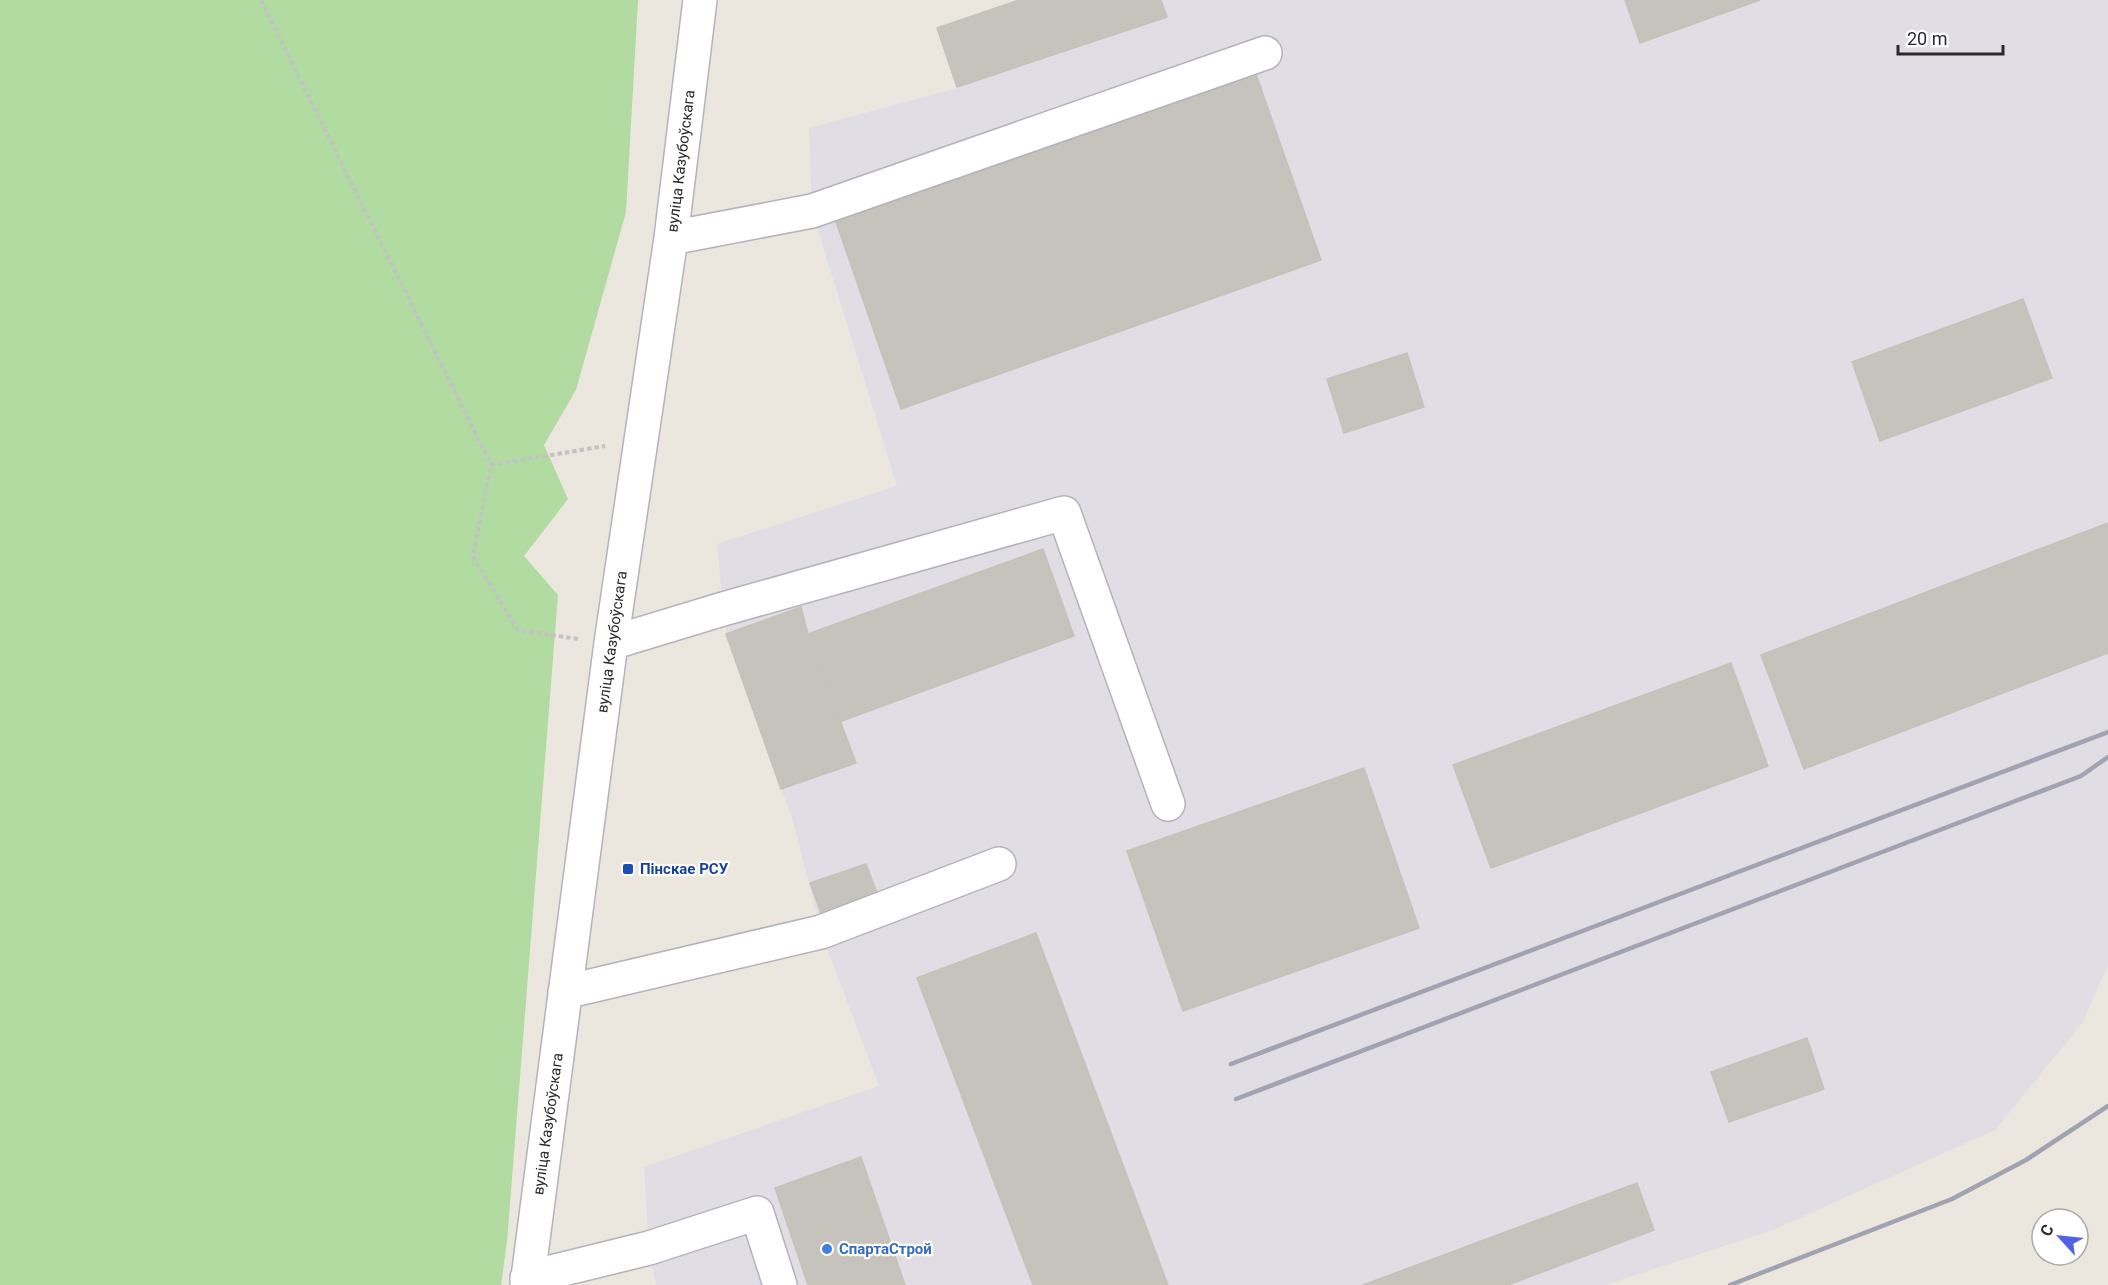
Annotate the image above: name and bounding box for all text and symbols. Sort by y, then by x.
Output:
scale bar [1898,18,2003,56]
text: 20 m [1907,28,1947,49]
street label: вуліца Казубоўскага [663,89,699,233]
street label: вуліца Казубоўскага [593,570,631,714]
place label: Пінскае РСУ [640,860,729,878]
marker: Пінскае РСУ [621,862,635,876]
street label: вуліца Казубоўскага [529,1052,567,1196]
north arrow [2030,1207,2090,1267]
text: С [2036,1221,2058,1239]
place label: СпартаСтрой [839,1240,932,1258]
marker: СпартаСтрой [820,1242,834,1256]

